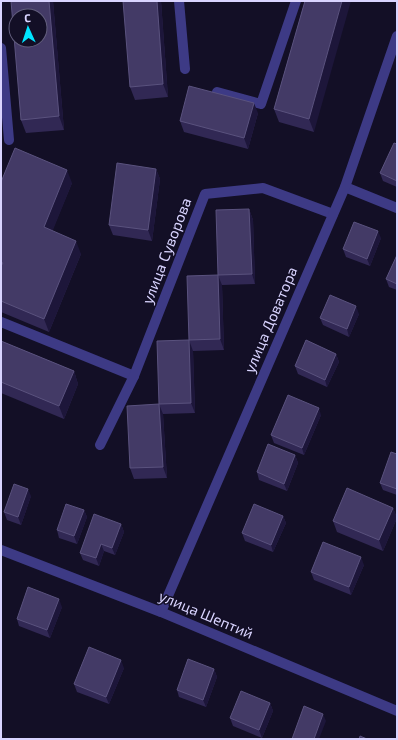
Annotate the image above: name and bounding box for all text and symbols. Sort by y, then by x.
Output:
north arrow [8,8,48,48]
text: С [24,11,32,24]
street label: улица Суворова [138,195,196,307]
street label: улица Доватора [240,264,301,376]
street label: улица Шептий [156,586,256,643]

